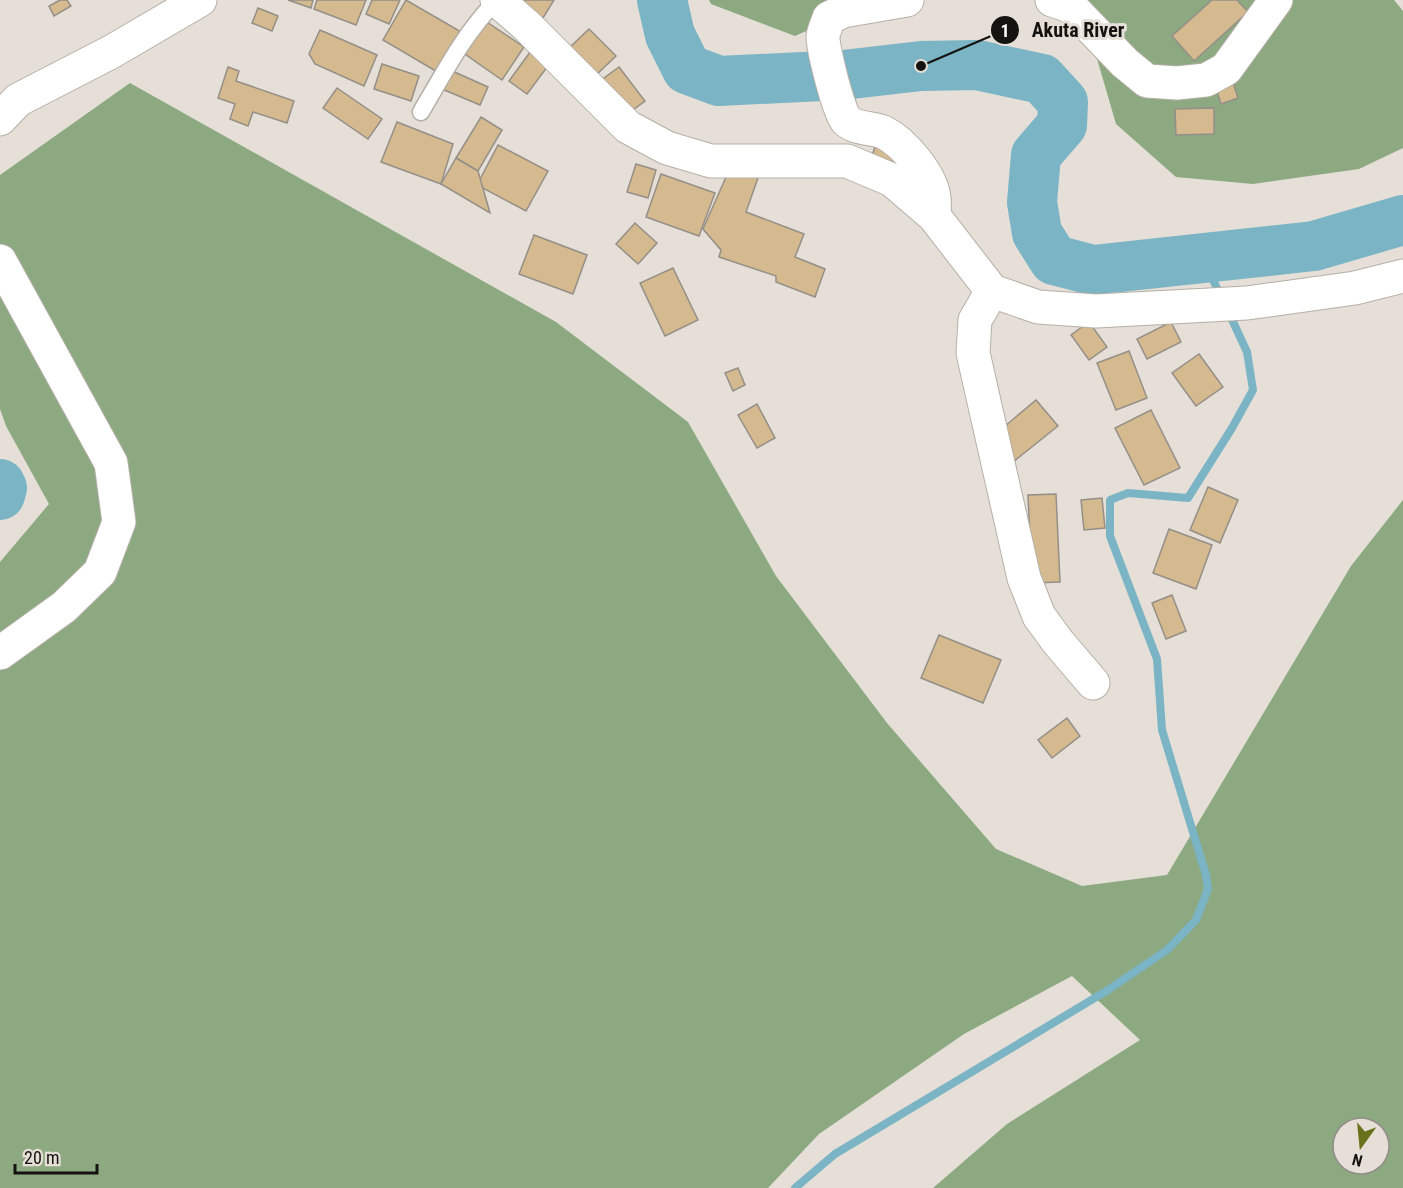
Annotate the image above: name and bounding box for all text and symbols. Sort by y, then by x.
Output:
callout: Akuta River [990,11,1137,49]
text: Akuta River [1032,18,1125,42]
text: 1 [1000,20,1010,41]
north arrow [1331,1116,1391,1176]
scale bar [15,1137,98,1175]
text: 20 m [24,1147,59,1168]
text: N [1350,1150,1364,1170]

